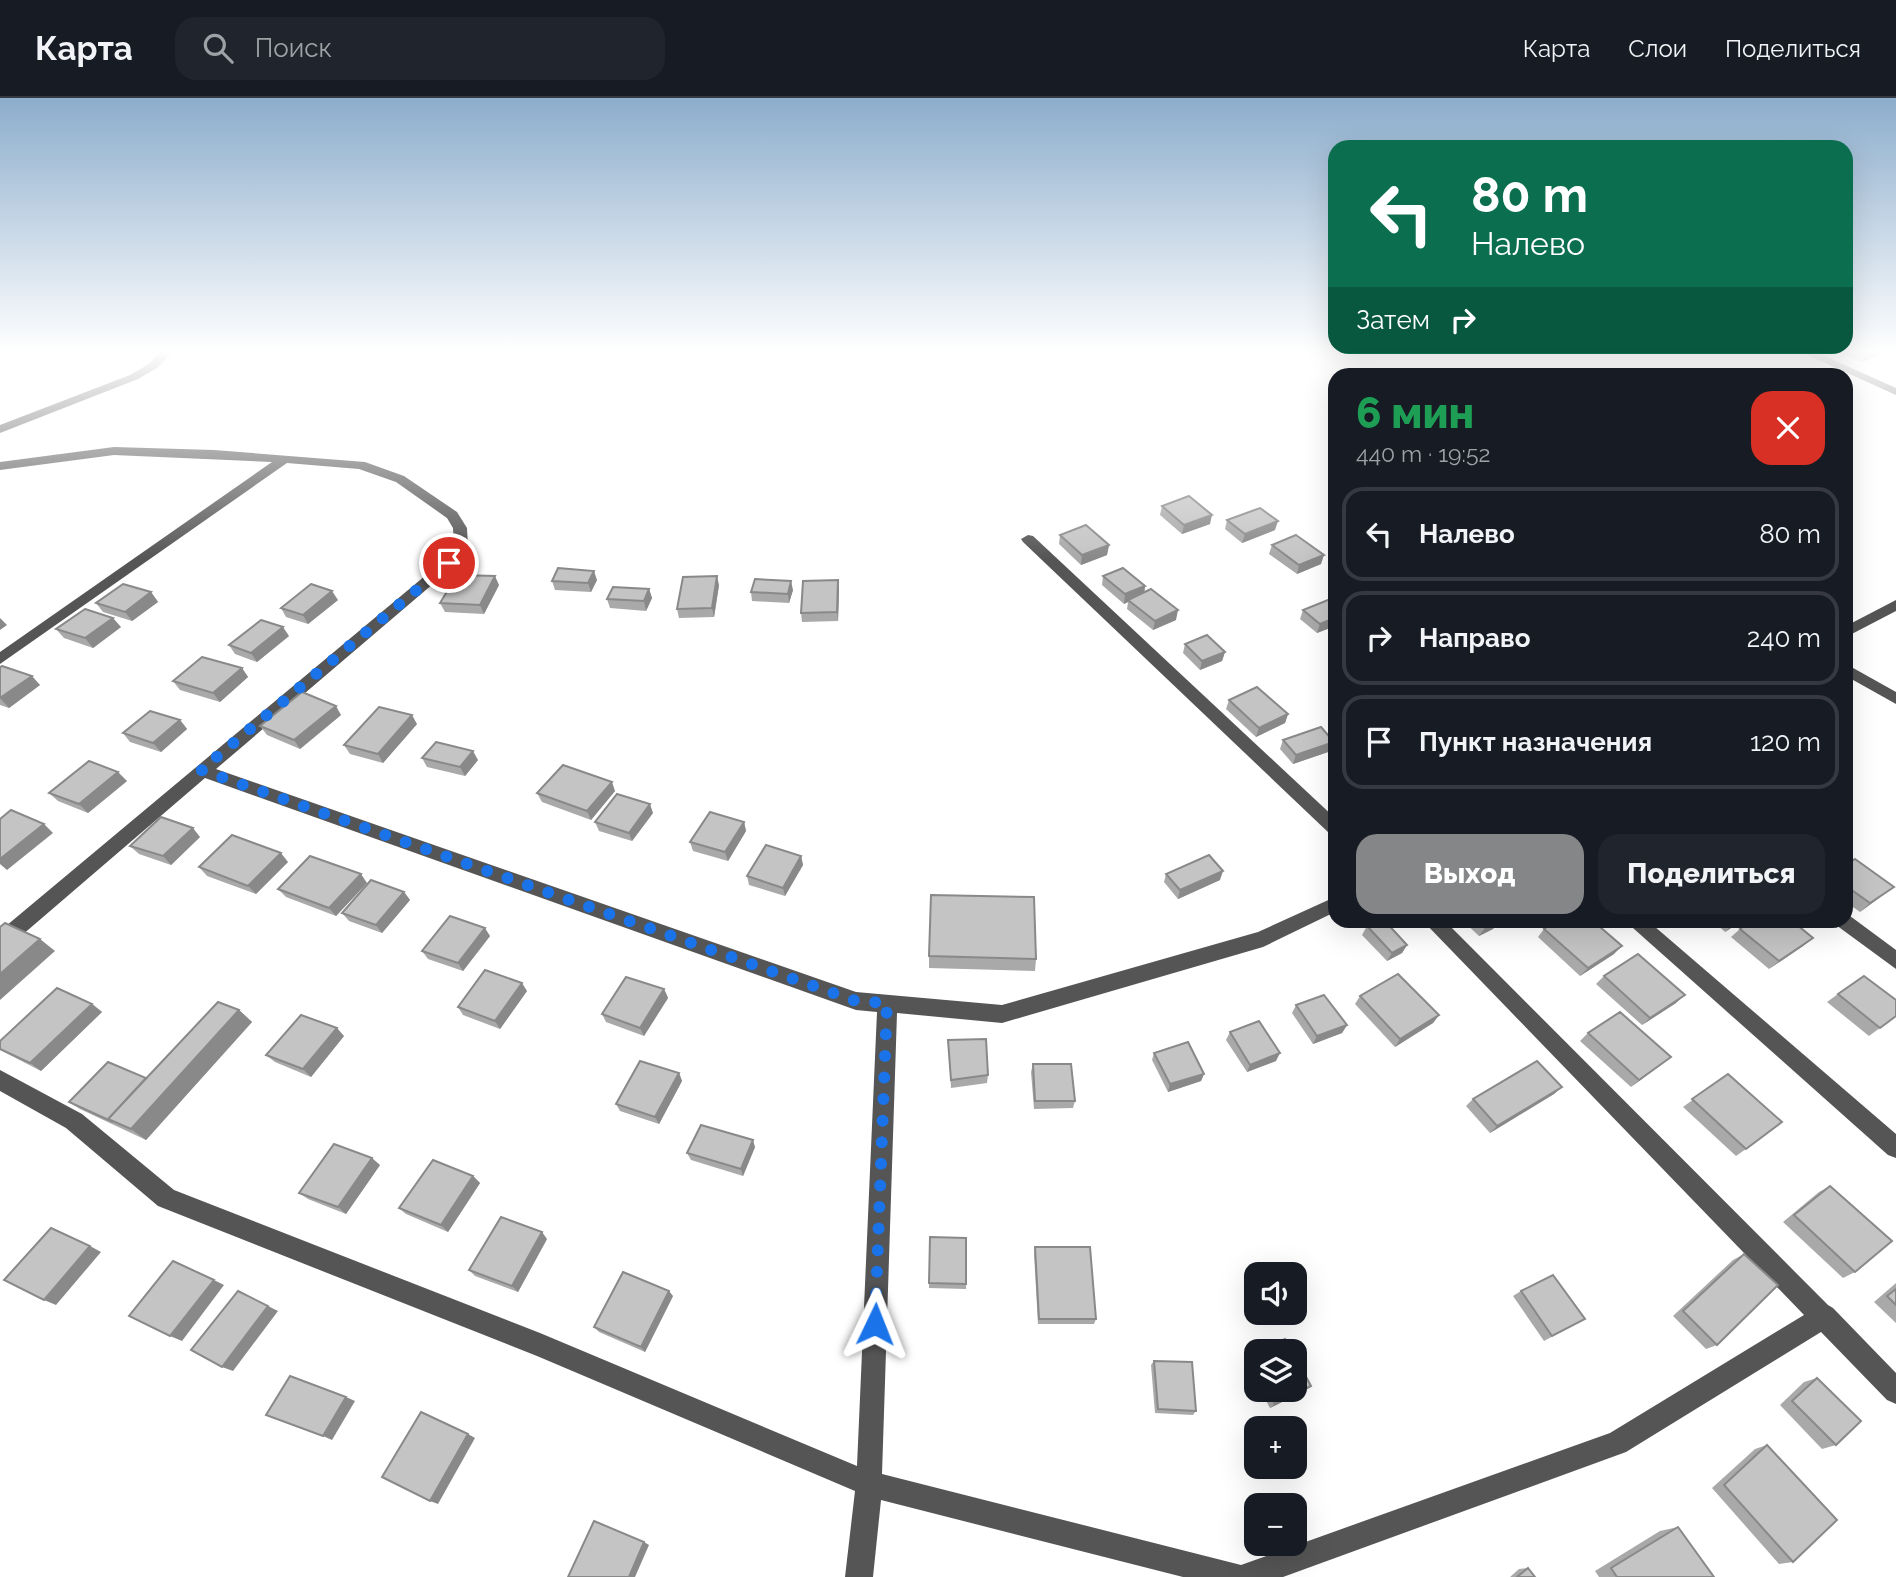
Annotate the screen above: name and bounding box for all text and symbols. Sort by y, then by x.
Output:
search box [175,17,665,80]
text: Карта [35,29,133,68]
icon: search [199,29,237,67]
text: Поиск [255,33,332,63]
text: Карта [1523,34,1590,63]
text: Слои [1628,34,1687,63]
text: Поделиться [1725,34,1861,63]
text: 80 m [1471,166,1588,223]
icon: left [1356,168,1447,259]
text: Налево [1471,225,1585,262]
icon: right [1444,301,1482,339]
text: Затем [1356,305,1430,335]
text: 6 мин [1356,389,1474,438]
button: close [1751,391,1825,465]
text: 440 m · 19:52 [1356,440,1490,467]
icon: left [1360,515,1398,553]
text: Налево [1419,519,1515,549]
text: 80 m [1759,519,1821,549]
pin [419,533,479,593]
icon: arrive [430,544,468,582]
icon: right [1360,619,1398,657]
text: Направо [1419,623,1530,653]
text: 240 m [1747,623,1821,653]
icon: arrive [1360,723,1398,761]
text: Пункт назначения [1419,727,1652,757]
text: 120 m [1750,727,1821,757]
button: Выход [1356,834,1584,914]
button: Поделиться [1598,834,1825,914]
map controls [1244,1262,1307,1556]
button: sound [1244,1262,1307,1325]
position arrow [838,1287,912,1361]
button: layers [1244,1339,1307,1402]
button: + [1244,1416,1307,1479]
button: − [1244,1493,1307,1556]

